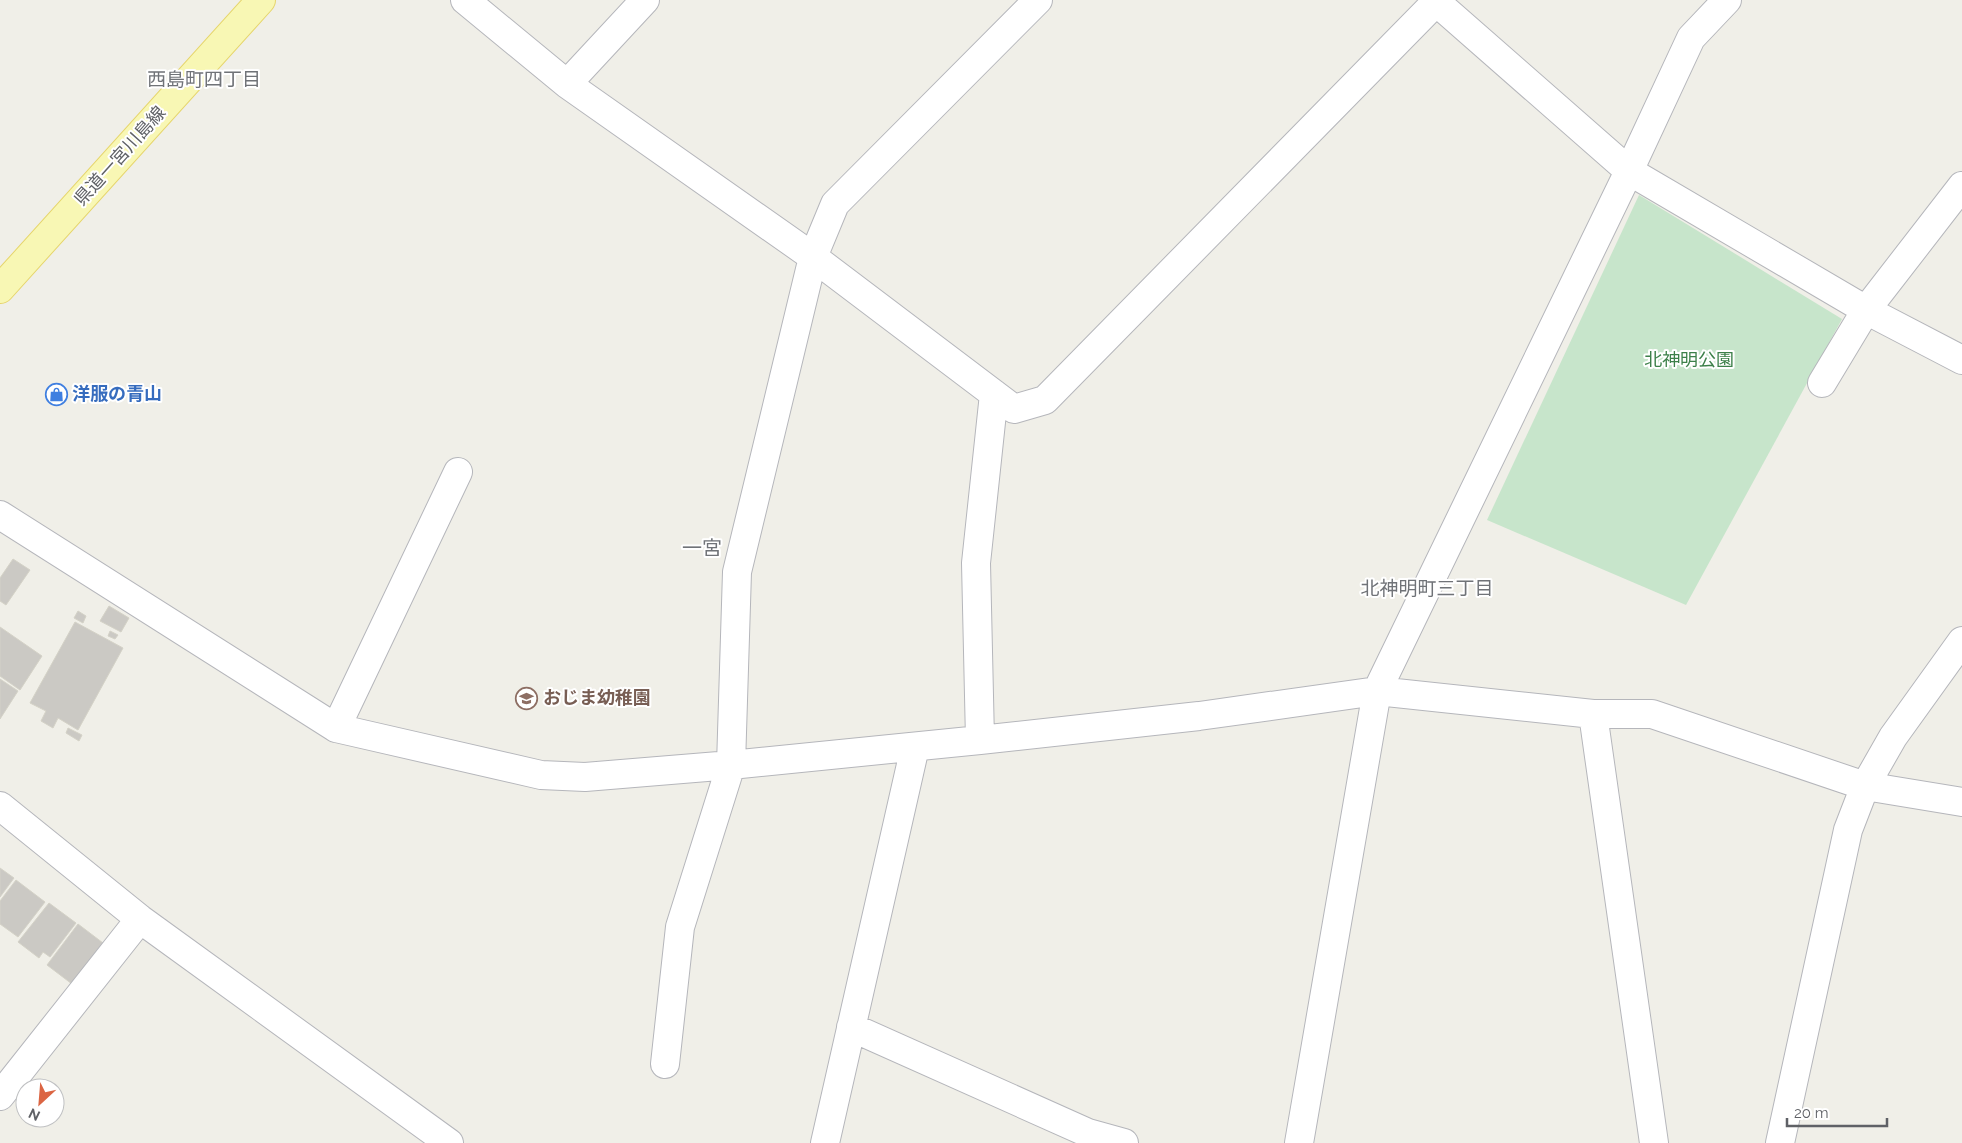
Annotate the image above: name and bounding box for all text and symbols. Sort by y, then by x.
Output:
district label: 西島町四丁目 [147,68,261,90]
street label: 県道一宮川島線 [70,102,170,210]
park label: 北神明公園 [1644,349,1734,370]
shop icon: 洋服の青山 [44,382,68,406]
place label: 洋服の青山 [72,383,162,404]
district label: 一宮 [682,536,722,560]
district label: 北神明町三丁目 [1360,577,1494,599]
school or university icon: おじま幼稚園 [515,686,539,710]
place label: おじま幼稚園 [543,687,651,708]
north arrow [15,1078,65,1128]
scale bar [1787,1096,1887,1128]
text: 20 m [1794,1104,1829,1122]
text: N [26,1105,43,1124]

